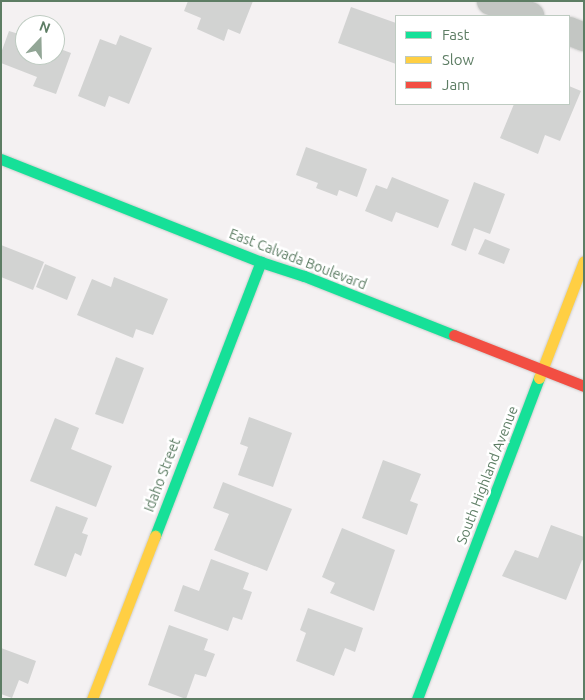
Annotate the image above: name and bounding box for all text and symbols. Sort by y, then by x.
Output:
north arrow [15,15,65,65]
legend [395,15,570,105]
text: N [37,18,53,36]
text: Fast [442,26,469,43]
text: Slow [442,51,474,68]
text: Jam [442,76,470,93]
street label: East Calvada Boulevard [227,225,369,293]
street label: South Highland Avenue [453,403,521,547]
street label: Idaho Street [140,436,184,514]

